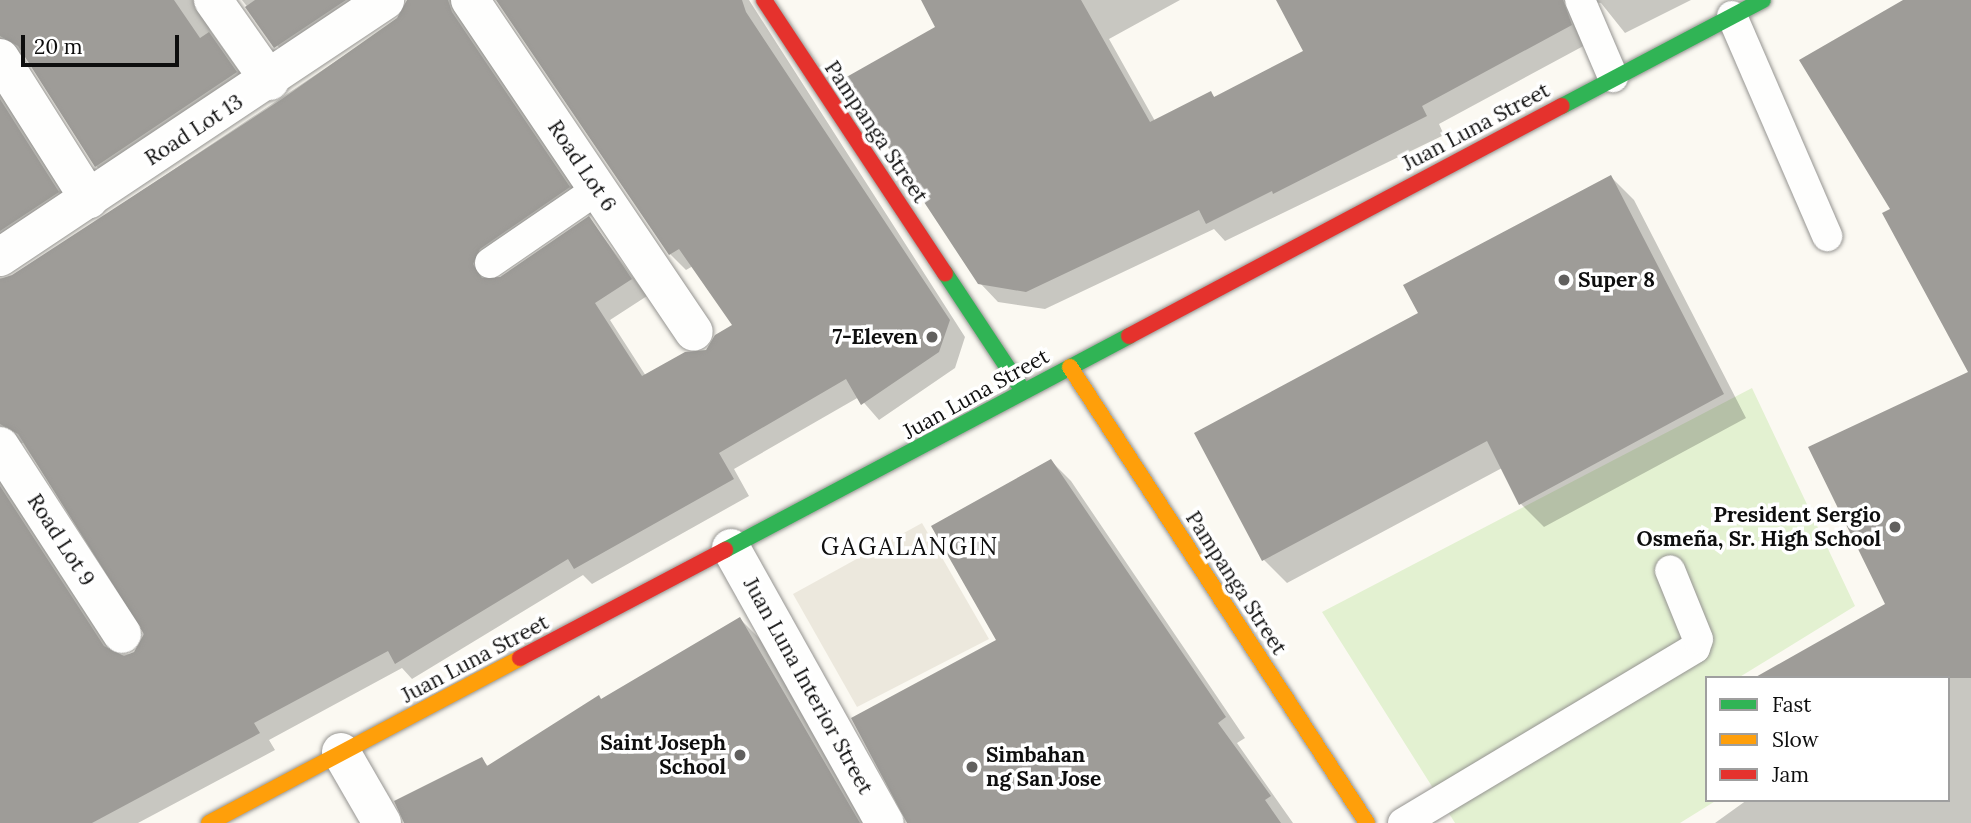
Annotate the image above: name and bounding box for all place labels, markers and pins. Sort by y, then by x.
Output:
place label: Super 8 [1578,267,1655,293]
marker: Super 8 [1556,272,1572,288]
place label: 7-Eleven [832,324,918,350]
marker: 7-Eleven [924,329,940,345]
place label: President Sergio Osmeña, Sr. High School [1637,502,1881,552]
marker: President Sergio Osmeña, Sr. High School [1887,519,1903,535]
place label: Saint Joseph School [600,730,726,780]
place label: Simbahan ng San Jose [986,742,1101,792]
marker: Saint Joseph School [732,747,748,763]
marker: Simbahan ng San Jose [964,759,980,775]

